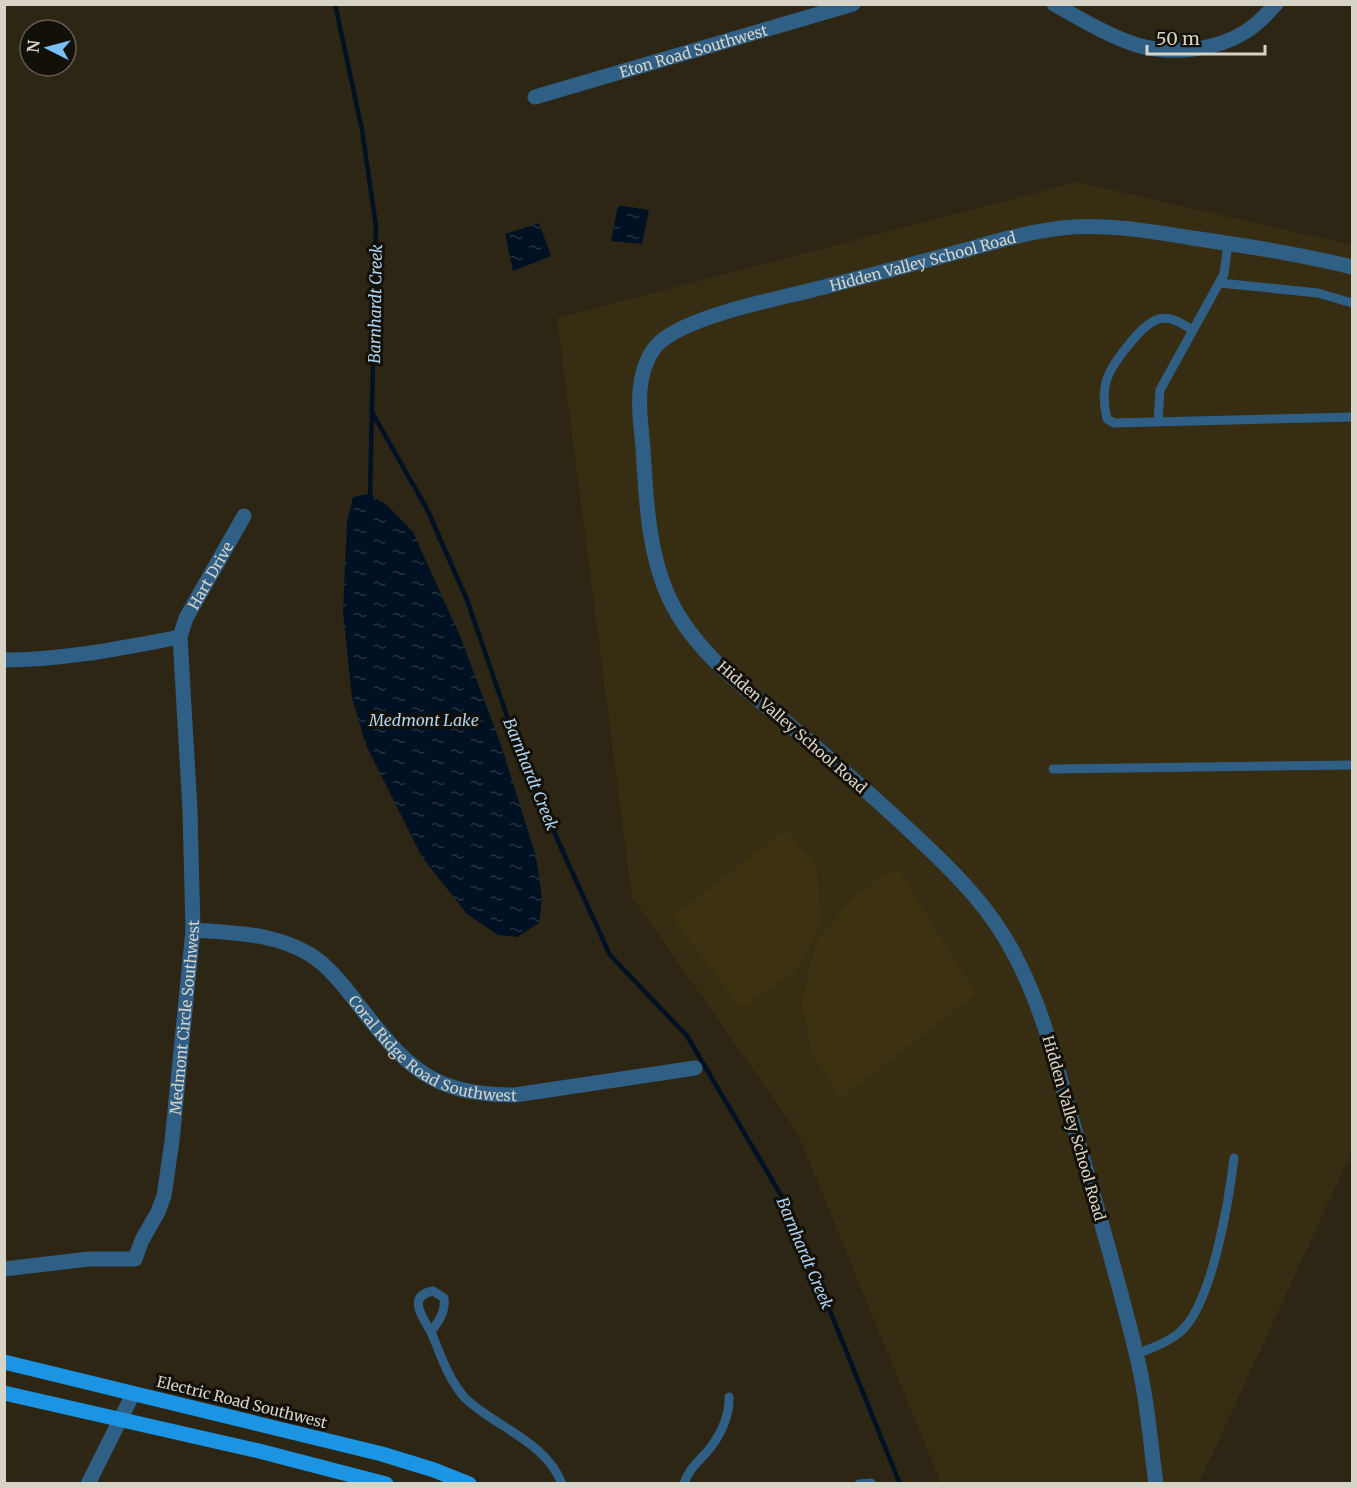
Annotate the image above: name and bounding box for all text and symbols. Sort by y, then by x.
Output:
north arrow [18,18,78,78]
scale bar [1147,18,1266,56]
street label: Eton Road Southwest [617,20,770,81]
text: 50 m [1156,27,1200,50]
text: N [22,39,44,54]
street label: Hidden Valley School Road [827,227,1018,295]
water label: Barnhardt Creek [364,244,386,364]
street label: Hart Drive [183,538,237,613]
street label: Hidden Valley School Road [713,657,871,797]
water label: Medmont Lake [368,710,479,730]
water label: Barnhardt Creek [499,715,563,833]
street label: Medmont Circle Southwest [165,920,203,1115]
street label: Coral Ridge Road Southwest [345,991,517,1105]
street label: Hidden Valley School Road [1038,1033,1110,1223]
water label: Barnhardt Creek [772,1194,838,1312]
street label: Electric Road Southwest [155,1372,329,1432]

